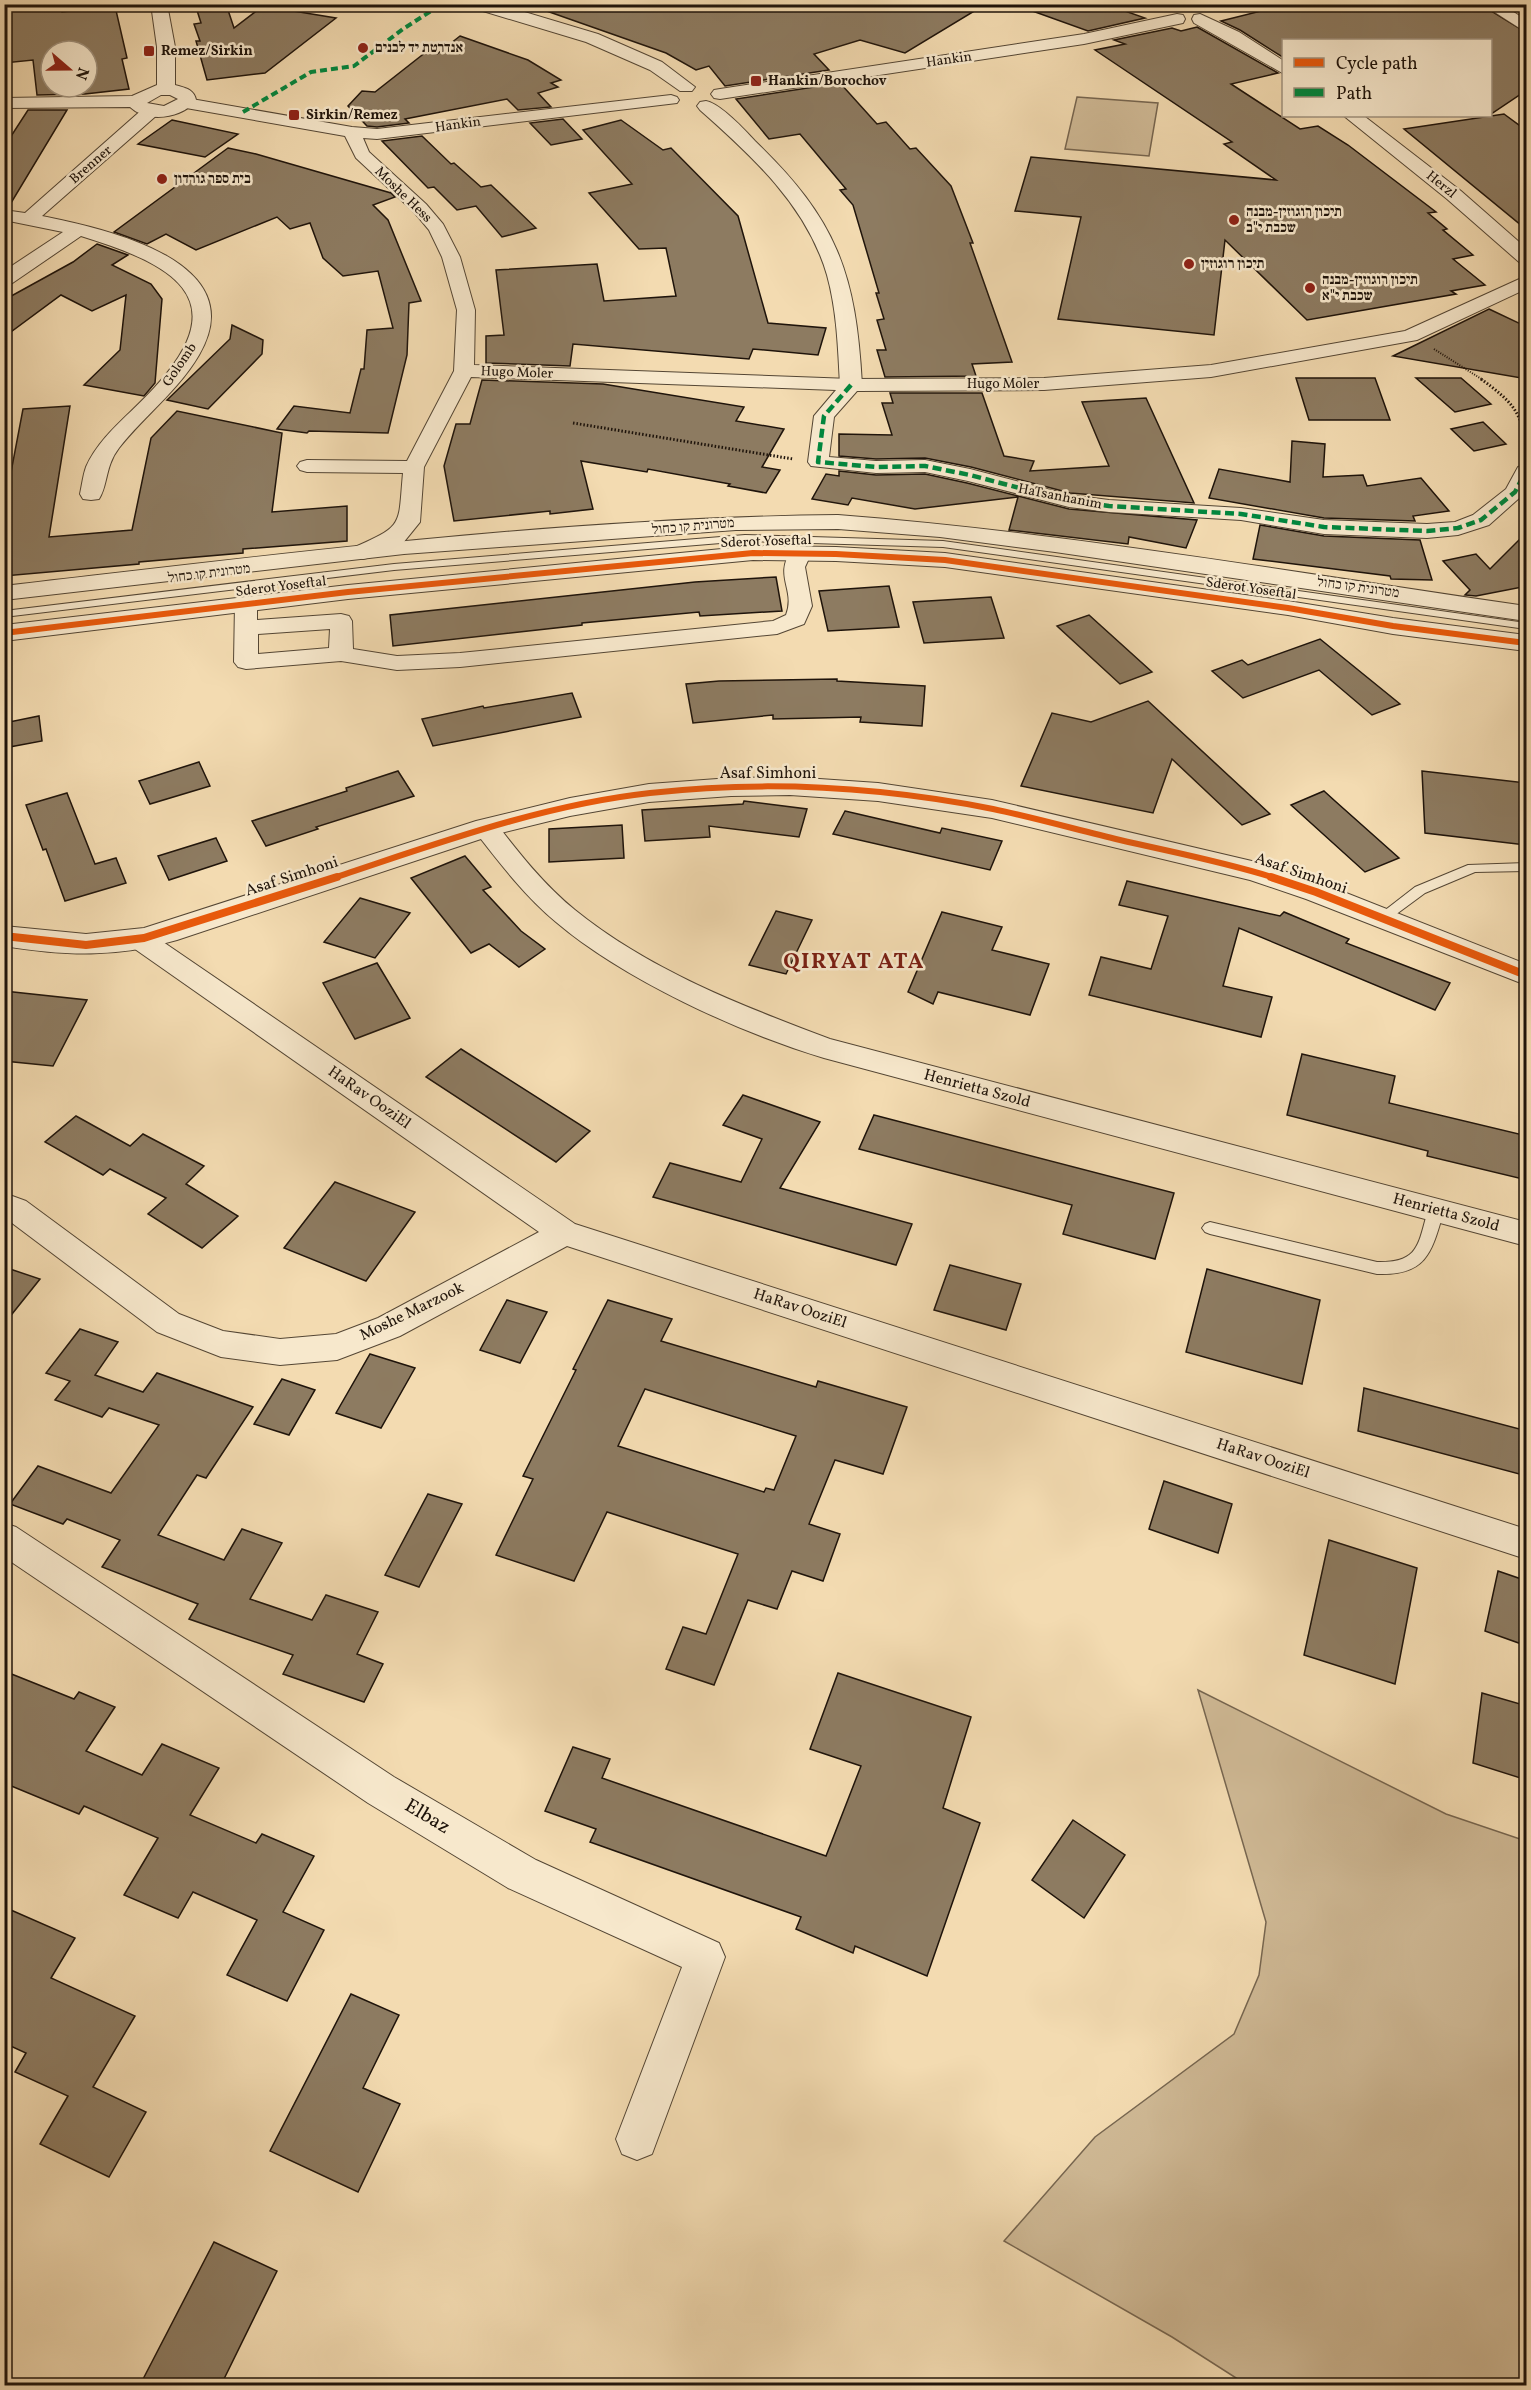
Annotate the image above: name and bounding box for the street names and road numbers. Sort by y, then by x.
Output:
street label: Hankin [925,47,973,73]
street label: Hankin [434,112,482,138]
street label: Brenner [66,141,116,189]
street label: Moshe Hess [370,163,436,227]
street label: Herzl [1422,167,1460,203]
street label: Golomb [158,339,202,391]
street label: Hugo Moler [480,362,554,384]
street label: Hugo Moler [967,375,1039,394]
street label: HaTsanhanim [1016,480,1104,514]
street label: מטרונית קו כחול [651,514,735,540]
street label: Sderot Yoseftal [720,531,812,553]
street label: מטרונית קו כחול [167,560,251,588]
street label: Sderot Yoseftal [235,572,327,602]
street label: Sderot Yoseftal [1204,573,1298,605]
street label: מטרונית קו כחול [1316,573,1400,603]
street label: Asaf Simhoni [720,763,816,785]
street label: Asaf Simhoni [1252,848,1350,900]
street label: Asaf Simhoni [243,852,341,902]
street label: HaRav OoziEl [323,1061,415,1135]
street label: Henrietta Szold [921,1064,1033,1114]
street label: Henrietta Szold [1390,1188,1502,1238]
street label: Moshe Marzook [356,1277,468,1347]
street label: HaRav OoziEl [750,1284,850,1335]
street label: HaRav OoziEl [1213,1434,1313,1485]
street label: Elbaz [399,1792,455,1842]

